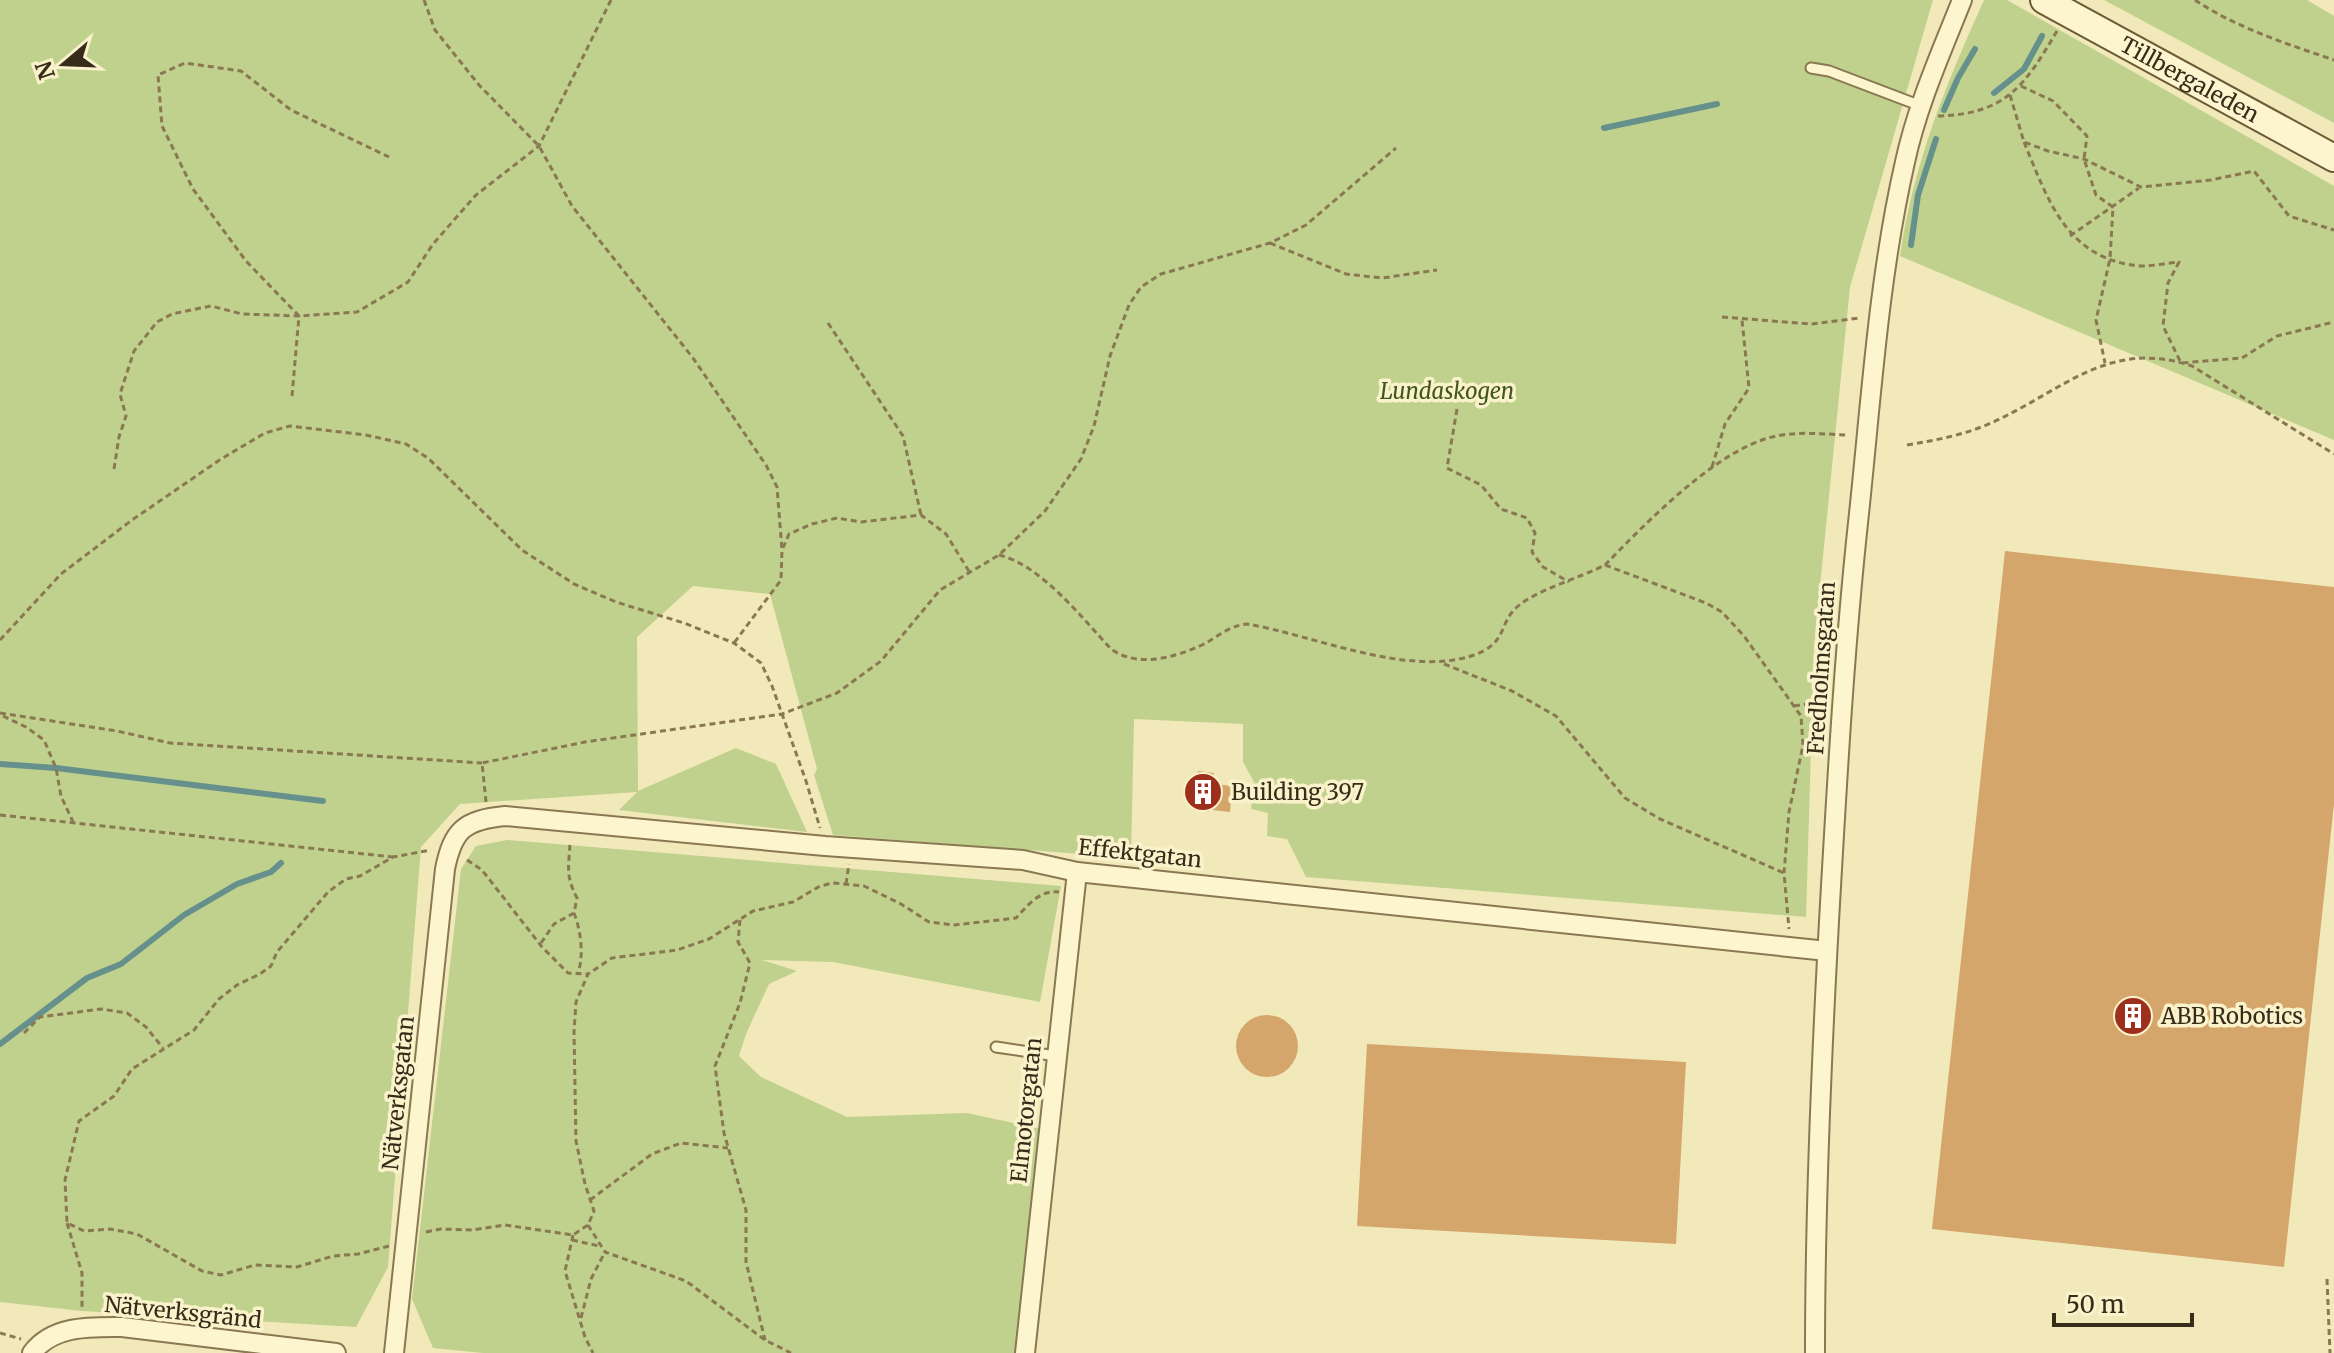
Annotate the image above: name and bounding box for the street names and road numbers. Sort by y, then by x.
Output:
street label: Tillbergaleden [2115,30,2264,129]
street label: Fredholmsgatan [1801,580,1841,756]
street label: Effektgatan [1077,833,1204,873]
street label: Nätverksgatan [376,1014,420,1172]
street label: Elmotorgatan [1004,1036,1048,1184]
street label: Nätverksgränd [103,1290,263,1334]

